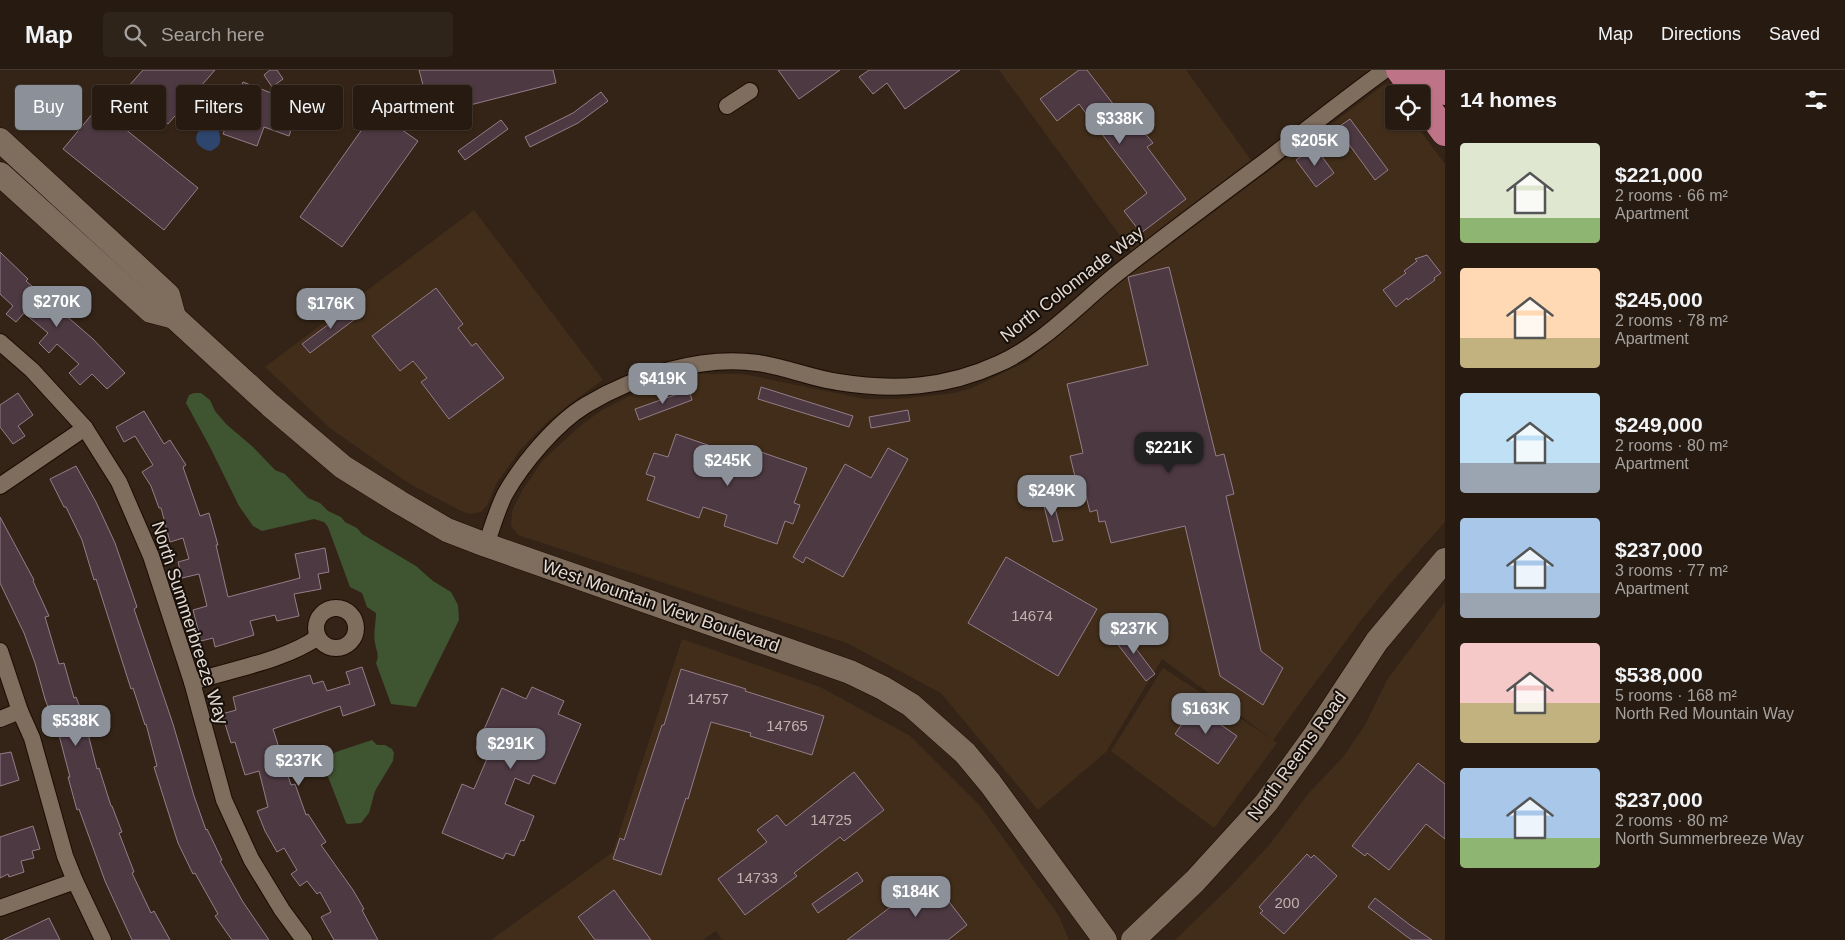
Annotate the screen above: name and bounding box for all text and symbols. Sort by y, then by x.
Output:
search box [103,12,453,57]
text: Map [25,21,73,48]
icon: search [121,21,149,49]
text: Search here [161,24,265,45]
text: Map [1598,24,1633,44]
text: Directions [1661,24,1741,44]
text: Saved [1769,24,1820,44]
chip: Buy [15,85,82,130]
chip: Rent [92,85,166,130]
chip: Filters [176,85,261,130]
chip: New [271,85,343,130]
chip: Apartment [353,85,472,130]
map controls [1385,85,1430,130]
button: locate [1385,85,1430,130]
icon: filters [1802,86,1830,114]
text: 14 homes [1460,88,1557,111]
pin: $338K [1085,102,1155,145]
text: $338K [1096,110,1144,127]
pin: $205K [1280,124,1350,167]
text: $205K [1291,132,1339,149]
icon: home [1500,163,1560,223]
text: $221,000 [1615,163,1703,186]
text: 2 rooms · 66 m² [1615,187,1728,204]
text: Apartment [1615,205,1689,222]
street label: North Colonnade Way [996,222,1148,346]
pin: $270K [22,286,92,328]
pin: $176K [296,288,366,330]
icon: home [1500,288,1560,348]
text: $245,000 [1615,288,1703,311]
text: $270K [33,293,81,310]
text: $176K [307,295,355,312]
text: 2 rooms · 78 m² [1615,312,1728,329]
text: Apartment [1615,330,1689,347]
pin: $419K [628,362,698,405]
text: $419K [639,370,687,387]
icon: home [1500,413,1560,473]
text: $249,000 [1615,413,1703,436]
pin: $221K [1134,432,1204,474]
text: 2 rooms · 80 m² [1615,437,1728,454]
text: $221K [1145,439,1193,456]
pin: $245K [693,444,763,487]
text: $245K [704,452,752,469]
text: Apartment [1615,455,1689,472]
pin: $249K [1017,474,1087,517]
text: $249K [1028,482,1076,499]
street label: North Summerbreeze Way [148,519,232,727]
icon: home [1500,538,1560,598]
text: $237,000 [1615,538,1703,561]
street label: West Mountain View Boulevard [540,556,782,656]
text: 3 rooms · 77 m² [1615,562,1728,579]
text: Apartment [1615,580,1689,597]
house number: 14674 [1011,607,1053,624]
pin: $237K [1099,612,1169,655]
text: $237K [1110,620,1158,637]
icon: home [1500,663,1560,723]
text: $538,000 [1615,663,1703,686]
text: 5 rooms · 168 m² [1615,687,1737,704]
street label: North Reems Road [1244,688,1350,824]
house number: 14757 [687,690,729,707]
pin: $163K [1171,692,1241,735]
text: $163K [1182,700,1230,717]
pin: $538K [41,704,111,747]
text: North Red Mountain Way [1615,705,1794,722]
text: $538K [52,712,100,729]
house number: 14765 [766,717,808,734]
pin: $291K [476,728,546,770]
text: $291K [487,735,535,752]
pin: $237K [264,744,334,787]
text: $237K [275,752,323,769]
icon: home [1500,788,1560,848]
text: $237,000 [1615,788,1703,811]
house number: 14725 [810,811,852,828]
text: 2 rooms · 80 m² [1615,812,1728,829]
text: North Summerbreeze Way [1615,830,1804,847]
house number: 14733 [736,869,778,886]
pin: $184K [881,876,951,918]
text: $184K [892,883,940,900]
house number: 200 [1274,894,1300,911]

